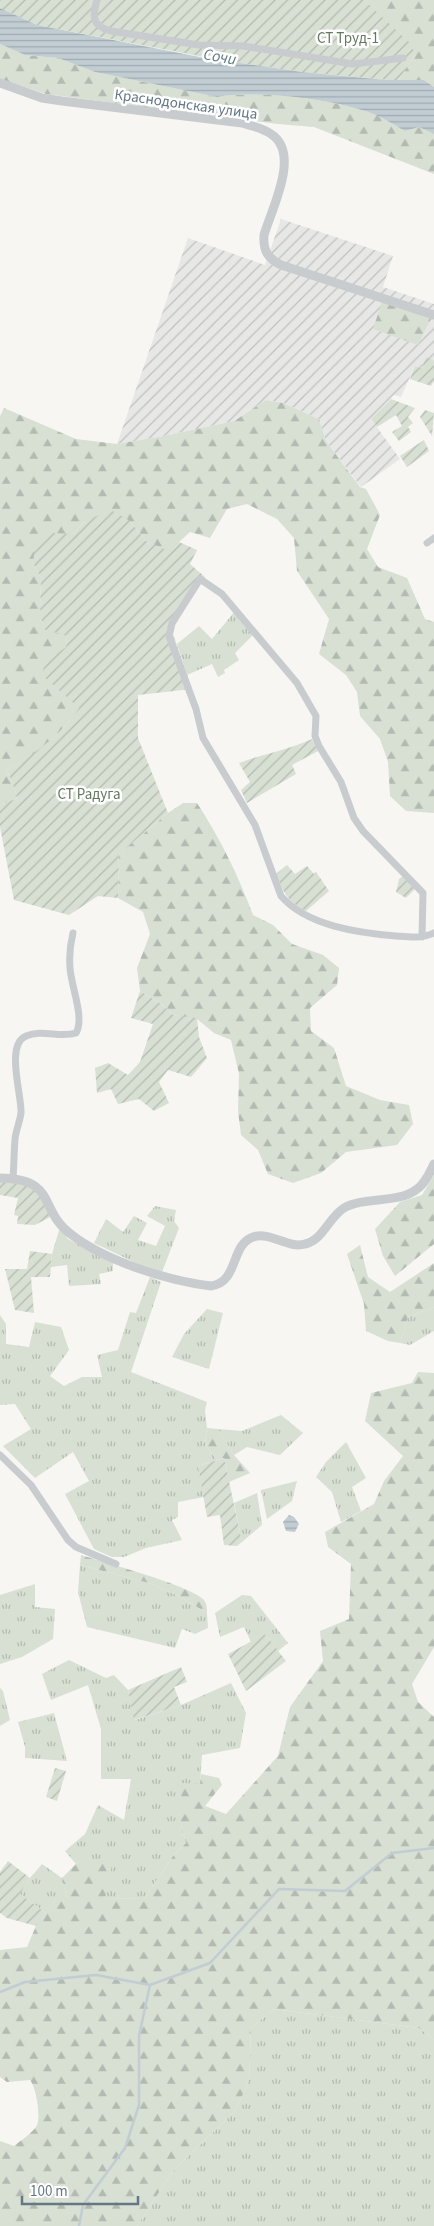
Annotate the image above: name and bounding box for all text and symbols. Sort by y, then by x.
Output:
park label: СТ Труд-1 [317,28,379,49]
water label: Сочи [202,43,238,71]
street label: Краснодонская улица [113,84,259,125]
park label: СТ Радуга [58,784,120,805]
scale bar [22,2174,139,2206]
text: 100 m [30,2181,68,2202]

